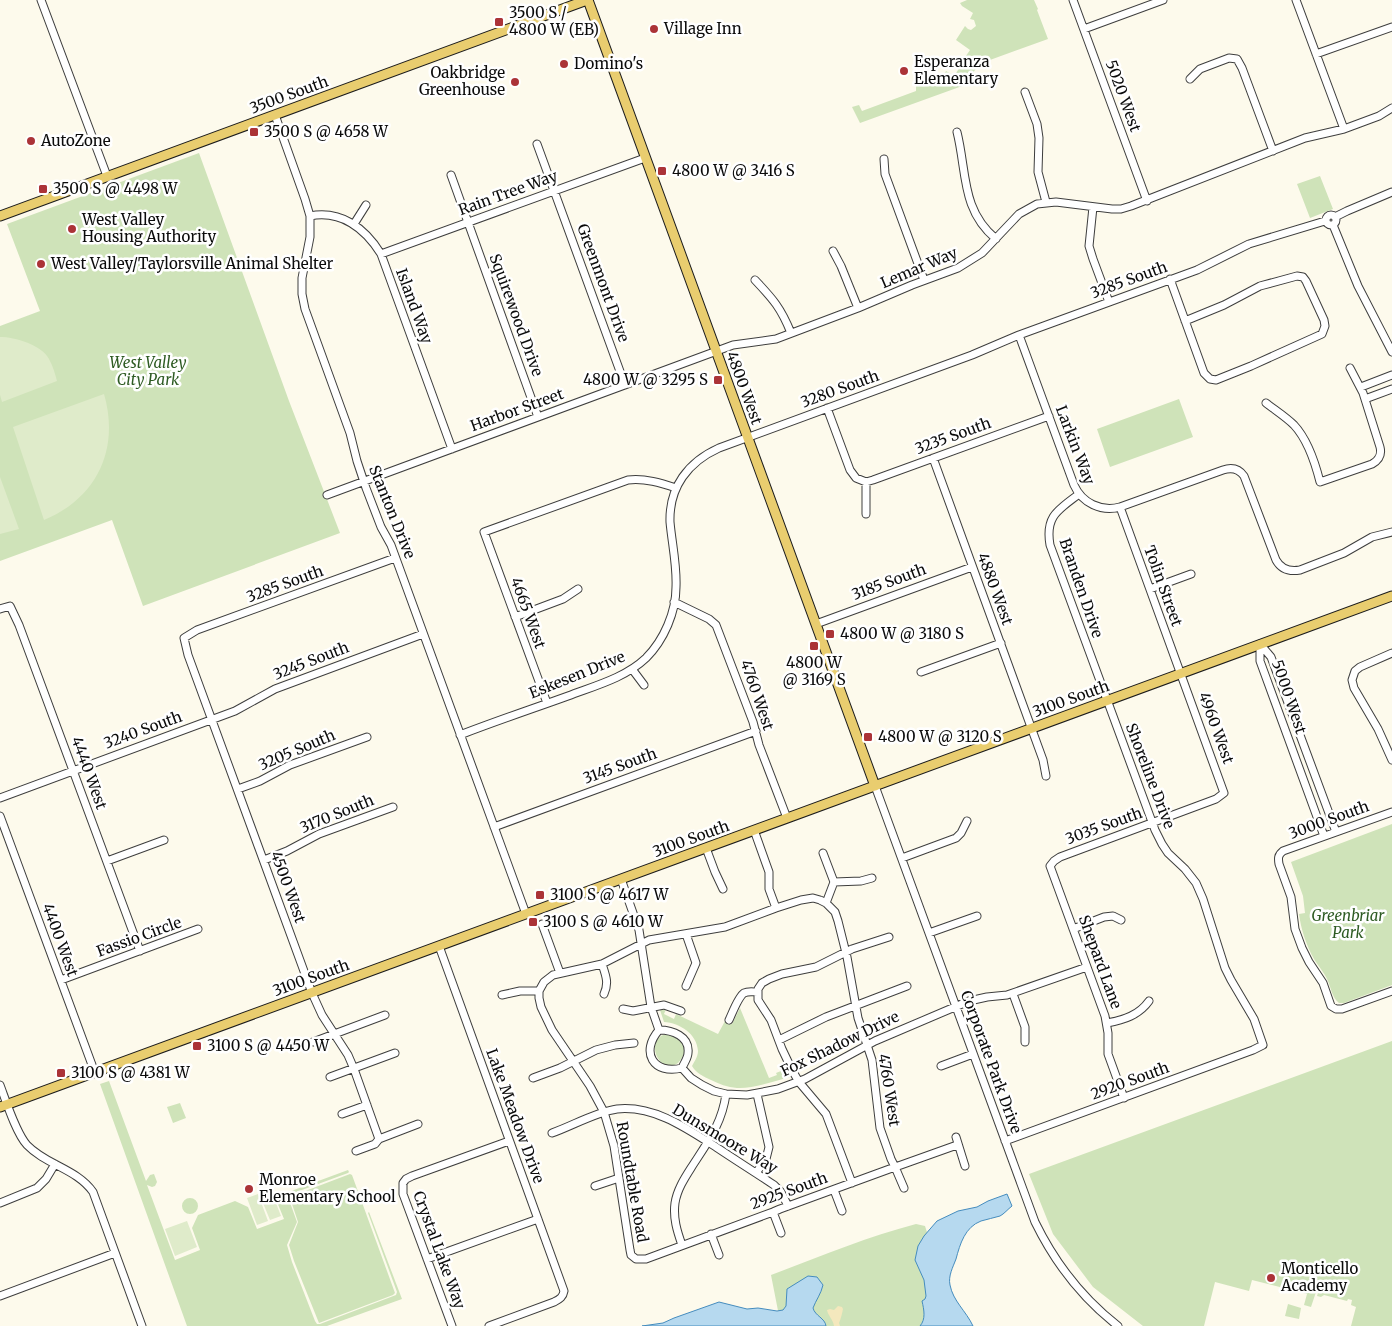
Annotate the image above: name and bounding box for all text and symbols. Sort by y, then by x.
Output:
place label: 3500 S / 4800 W (EB) [509,3,599,39]
marker: 3500 S / 4800 W (EB) [493,16,505,28]
place label: Village Inn [663,19,742,38]
marker: Village Inn [648,23,660,35]
place label: Esperanza Elementary [914,52,999,88]
place label: Domino's [574,54,643,73]
street label: 5020 West [1102,57,1145,134]
marker: Domino's [558,58,570,70]
place label: Oakbridge Greenhouse [419,63,505,99]
marker: Esperanza Elementary [898,65,910,77]
street label: 3500 South [247,72,331,117]
marker: Oakbridge Greenhouse [509,76,521,88]
place label: 3500 S @ 4658 W [264,122,389,141]
marker: 3500 S @ 4658 W [248,126,260,138]
place label: AutoZone [40,131,111,150]
marker: AutoZone [25,135,37,147]
place label: 4800 W @ 3416 S [672,161,795,180]
marker: 4800 W @ 3416 S [656,165,668,177]
street label: Rain Tree Way [456,166,560,219]
place label: 3500 S @ 4498 W [53,179,178,198]
marker: 3500 S @ 4498 W [37,183,49,195]
place label: West Valley Housing Authority [81,210,217,246]
street label: Greenmont Drive [573,221,634,345]
marker: West Valley Housing Authority [66,223,78,235]
street label: Lemar Way [878,243,960,292]
street label: Squirewood Drive [485,251,548,379]
place label: West Valley/Taylorsville Animal Shelter [50,254,333,273]
street label: 3285 South [1088,257,1170,302]
marker: West Valley/Taylorsville Animal Shelter [35,258,47,270]
street label: Island Way [392,266,437,346]
street label: 4800 West [722,349,767,427]
park label: West Valley City Park [110,353,186,389]
street label: 3280 South [798,366,882,411]
place label: 4800 W @ 3295 S [583,370,708,389]
marker: 4800 W @ 3295 S [712,374,724,386]
street label: Harbor Street [468,384,566,435]
street label: Larkin Way [1052,403,1099,487]
street label: 3235 South [912,413,993,458]
street label: Stanton Drive [365,462,420,562]
street label: Branden Drive [1056,536,1107,640]
street label: Tolin Street [1140,543,1187,629]
street label: 4880 West [974,550,1017,628]
street label: 3185 South [849,559,929,604]
street label: 3285 South [244,561,326,606]
street label: 4665 West [507,575,550,651]
place label: 4800 W @ 3180 S [840,624,964,643]
marker: 4800 W @ 3180 S [824,628,836,640]
street label: 3245 South [270,637,351,684]
marker: 4800 W @ 3169 S [808,640,820,652]
street label: Eskesen Drive [526,647,628,702]
place label: 4800 W @ 3169 S [782,653,846,689]
street label: 4760 West [737,657,778,733]
street label: 5000 West [1268,657,1311,736]
street label: 3100 South [1030,676,1112,721]
street label: 4960 West [1195,689,1238,766]
street label: 3240 South [101,707,184,752]
street label: Shoreline Drive [1122,720,1179,831]
street label: 3205 South [256,725,338,774]
place label: 4800 W @ 3120 S [878,727,1002,746]
marker: 4800 W @ 3120 S [862,731,874,743]
street label: 4440 West [68,734,111,812]
street label: 3145 South [580,743,659,788]
street label: 3170 South [297,790,377,837]
street label: 3000 South [1286,796,1372,843]
street label: 3035 South [1063,803,1145,848]
street label: 3100 South [650,816,732,861]
street label: 4500 West [267,848,310,925]
place label: 3100 S @ 4617 W [550,885,670,904]
marker: 3100 S @ 4617 W [534,889,546,901]
street label: 4400 West [38,901,83,979]
park label: Greenbriar Park [1312,906,1385,942]
street label: Fassio Circle [94,912,184,961]
place label: 3100 S @ 4610 W [543,912,664,931]
street label: Shepard Lane [1075,912,1126,1011]
marker: 3100 S @ 4610 W [527,916,539,928]
street label: 3100 South [270,955,352,1000]
street label: Corporate Park Drive [957,988,1026,1136]
street label: Fox Shadow Drive [777,1007,902,1080]
place label: 3100 S @ 4450 W [207,1036,330,1055]
marker: 3100 S @ 4450 W [191,1040,203,1052]
street label: Lake Meadow Drive [482,1046,549,1186]
street label: 4760 West [874,1052,905,1128]
street label: 2920 South [1088,1058,1172,1103]
place label: 3100 S @ 4381 W [71,1063,191,1082]
marker: 3100 S @ 4381 W [55,1067,67,1079]
street label: Dunsmoore Way [669,1100,782,1178]
street label: Roundtable Road [612,1120,652,1244]
street label: 2925 South [748,1168,830,1213]
place label: Monroe Elementary School [259,1170,396,1206]
marker: Monroe Elementary School [243,1183,255,1195]
street label: Crystal Lake Way [409,1188,470,1312]
place label: Monticello Academy [1280,1259,1358,1295]
marker: Monticello Academy [1265,1272,1277,1284]

